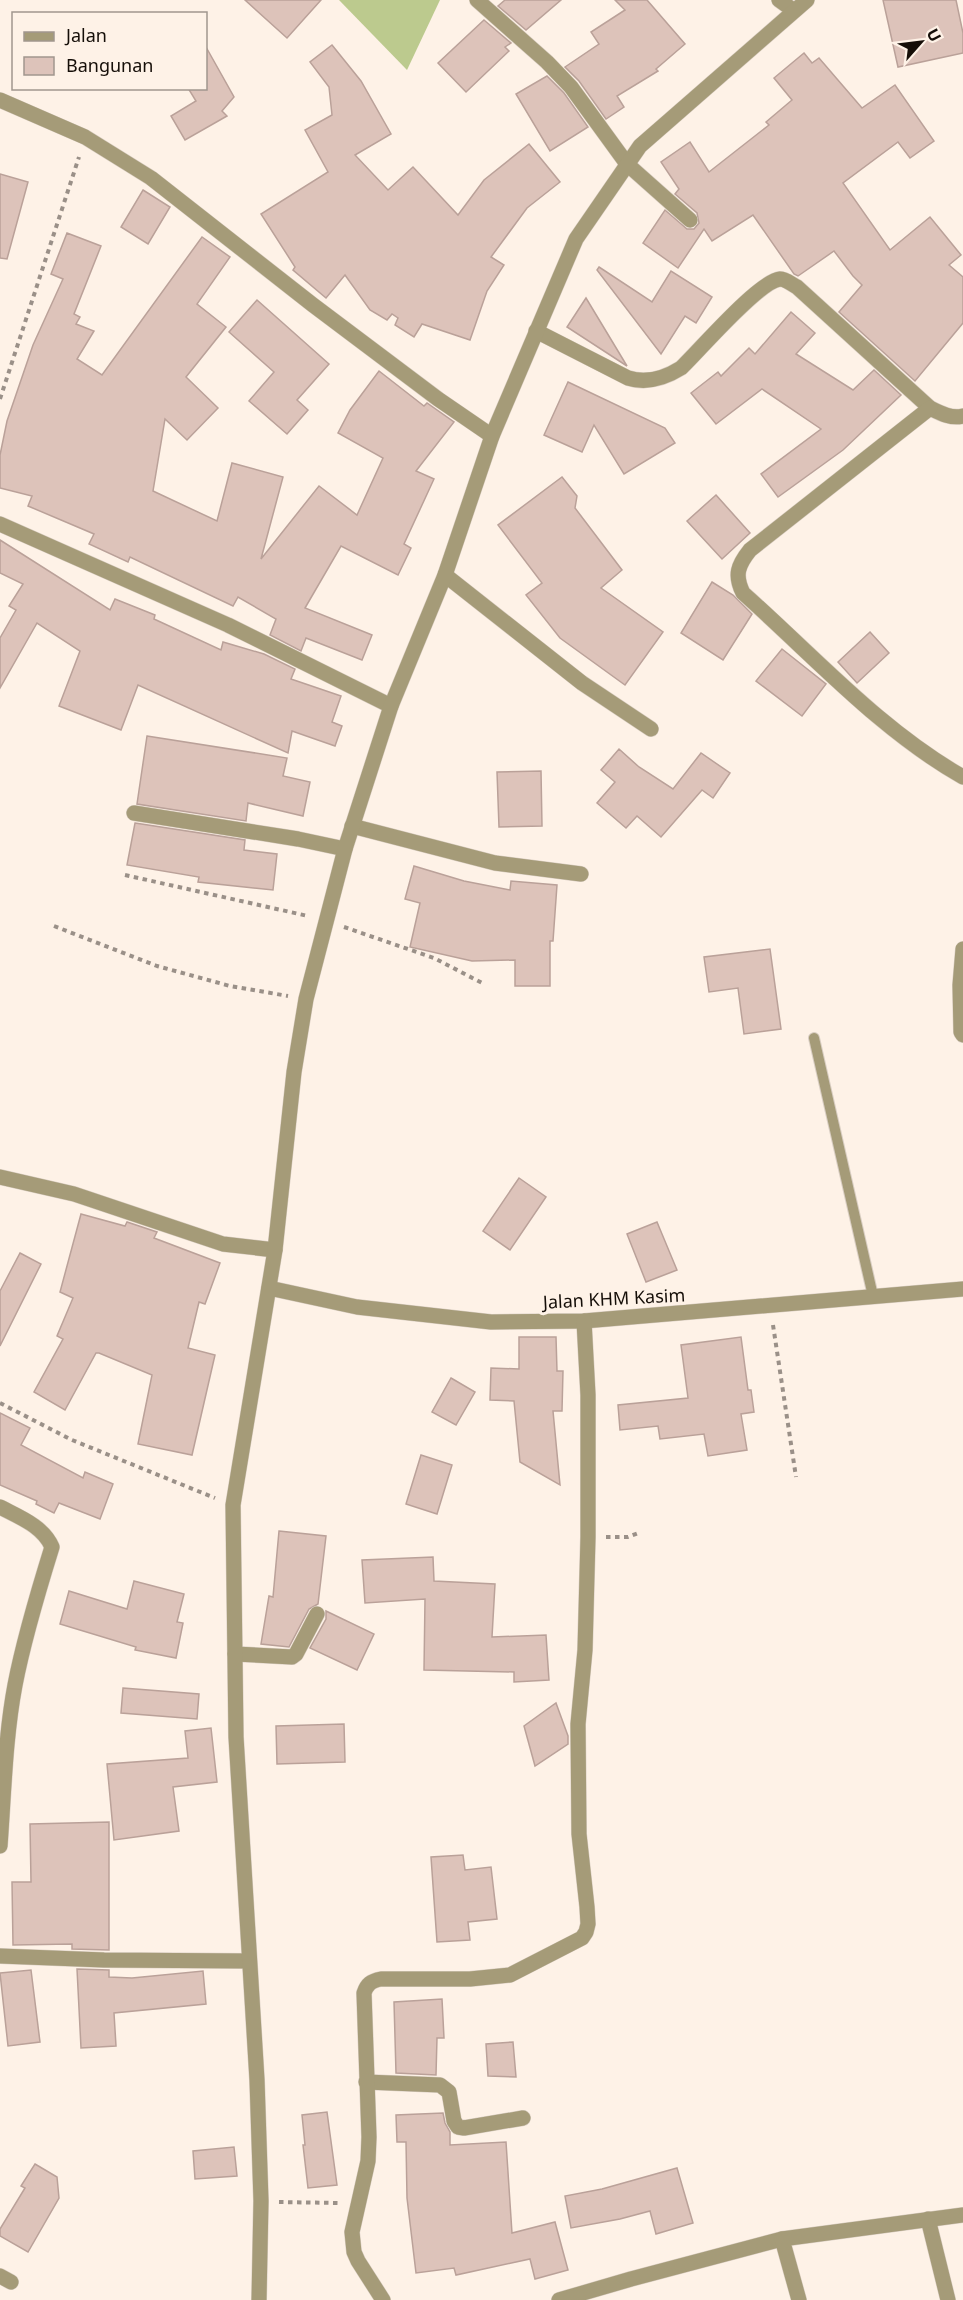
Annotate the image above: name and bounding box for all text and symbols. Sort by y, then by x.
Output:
legend [12,12,207,90]
north arrow [891,12,951,72]
text: Jalan [64,23,107,47]
text: U [922,24,947,45]
text: Bangunan [66,53,153,77]
street label: Jalan KHM Kasim [540,1282,686,1314]

